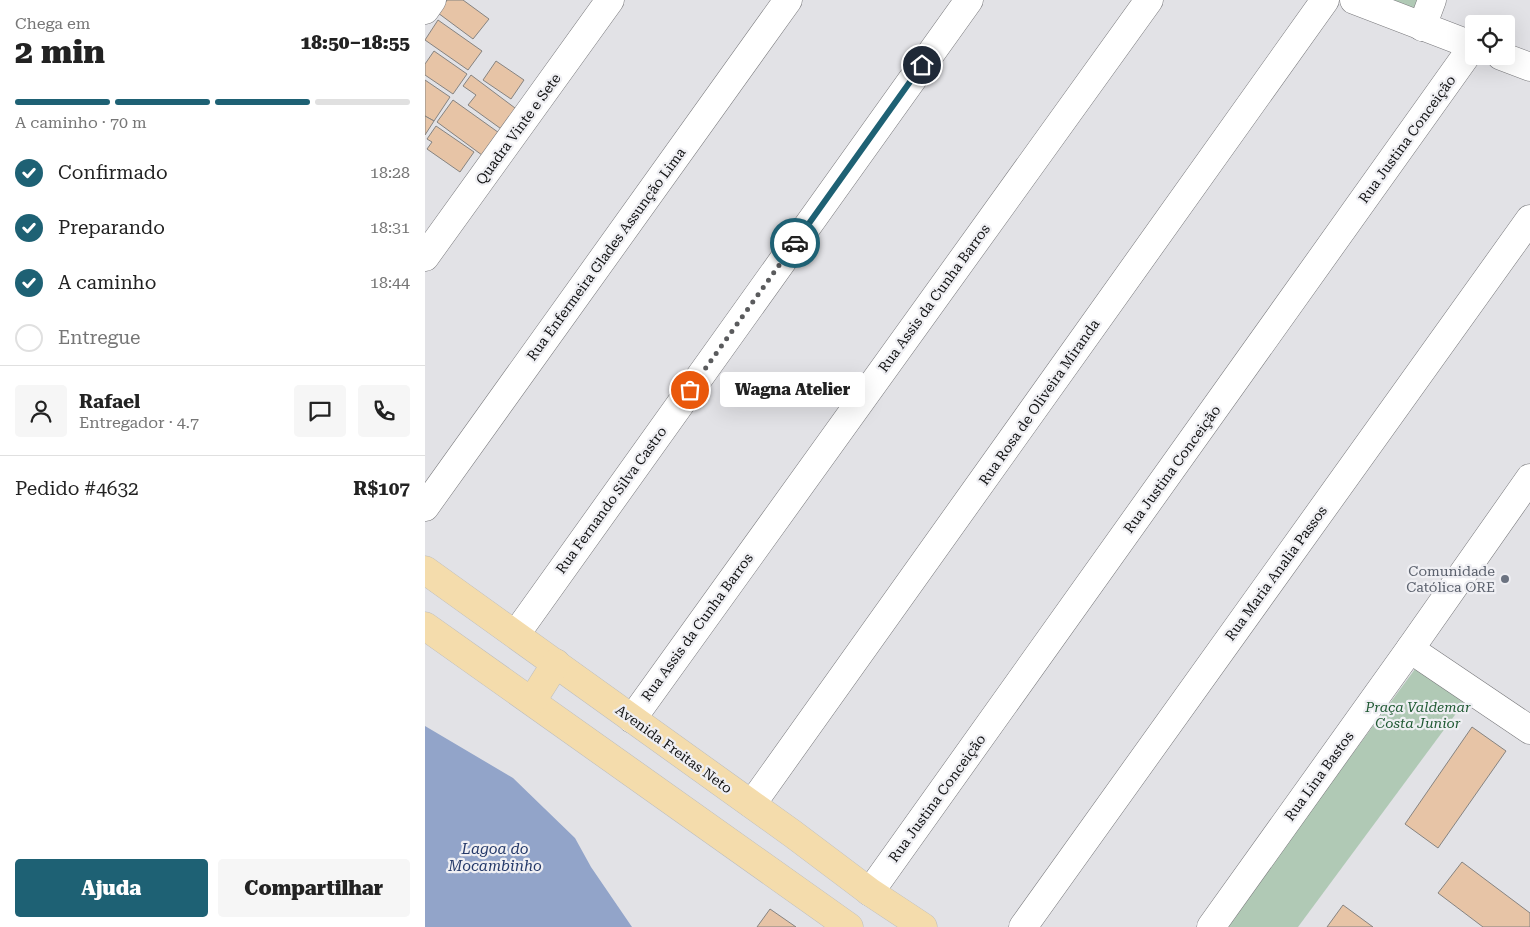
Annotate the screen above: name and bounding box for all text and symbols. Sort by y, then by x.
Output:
text: Chega em [15,14,90,33]
map controls [1465,15,1515,65]
button: locate [1465,15,1515,65]
text: 18:50–18:55 [301,31,410,54]
text: 2 min [15,33,105,71]
pin [901,44,943,86]
icon: home [908,51,936,79]
street label: Quadra Vinte e Sete [472,70,564,188]
street label: Rua Justina Conceição [1355,72,1459,206]
text: A caminho · 70 m [15,113,147,132]
street label: Rua Enfermeira Glades Assunção Lima [523,144,689,363]
icon: check [15,159,43,187]
text: Confirmado [58,161,168,184]
text: 18:28 [370,163,410,182]
icon: check [15,214,43,242]
text: Preparando [58,216,165,239]
text: 18:31 [370,218,410,237]
courier [770,218,820,268]
street label: Rua Assis da Cunha Barros [875,221,993,375]
icon: car [781,229,809,257]
icon: check [15,269,43,297]
text: A caminho [58,271,156,294]
text: 18:44 [370,273,410,292]
street label: Rua Rosa de Oliveira Miranda [975,316,1103,488]
text: Entregue [58,326,141,349]
pin [669,369,711,411]
callout: Wagna Atelier [720,372,865,408]
icon: bag [676,376,704,404]
text: Wagna Atelier [735,380,850,399]
button: person [15,385,67,437]
button: chat [294,385,346,437]
button: phone [358,385,410,437]
text: Rafael [79,390,140,413]
street label: Rua Justina Conceição [1120,402,1224,536]
text: Entregador · 4.7 [79,413,199,432]
street label: Rua Fernando Silva Castro [552,424,670,576]
text: Pedido #4632 [15,477,139,500]
text: R$107 [353,477,410,500]
street label: Rua Maria Analia Passos [1222,502,1330,643]
street label: Rua Assis da Cunha Barros [638,550,756,704]
place label: Comunidade Católica ORE [1406,563,1495,595]
marker: Comunidade Católica ORE [1499,573,1511,585]
park label: Praça Valdemar Costa Junior [1364,699,1471,731]
street label: Avenida Freitas Neto [613,701,735,797]
street label: Rua Lina Bastos [1281,728,1357,824]
street label: Rua Justina Conceição [885,731,989,865]
water label: Lagoa do Mocambinho [447,840,542,875]
button: Ajuda [15,859,208,917]
button: Compartilhar [218,859,410,917]

